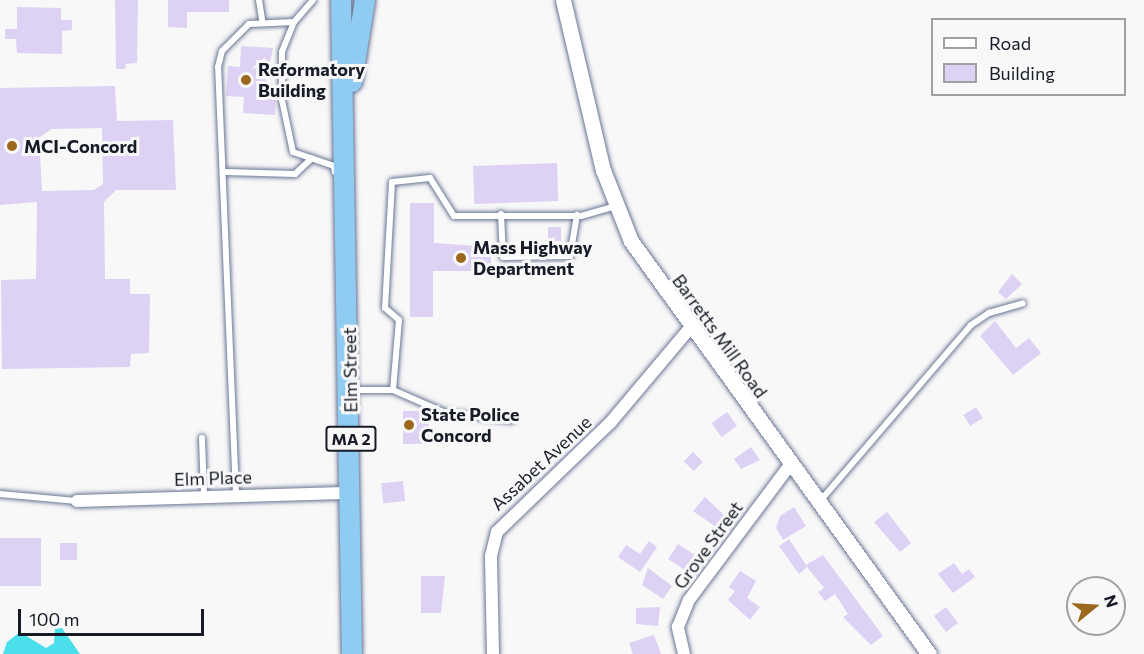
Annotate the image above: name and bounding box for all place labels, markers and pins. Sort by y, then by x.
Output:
place label: Reformatory Building [258,59,365,101]
marker: Reformatory Building [239,73,253,87]
place label: MCI-Concord [24,135,137,157]
marker: MCI-Concord [5,139,19,153]
place label: Mass Highway Department [473,237,592,280]
marker: Mass Highway Department [454,251,468,265]
place label: State Police Concord [421,404,519,446]
marker: State Police Concord [402,418,416,432]

